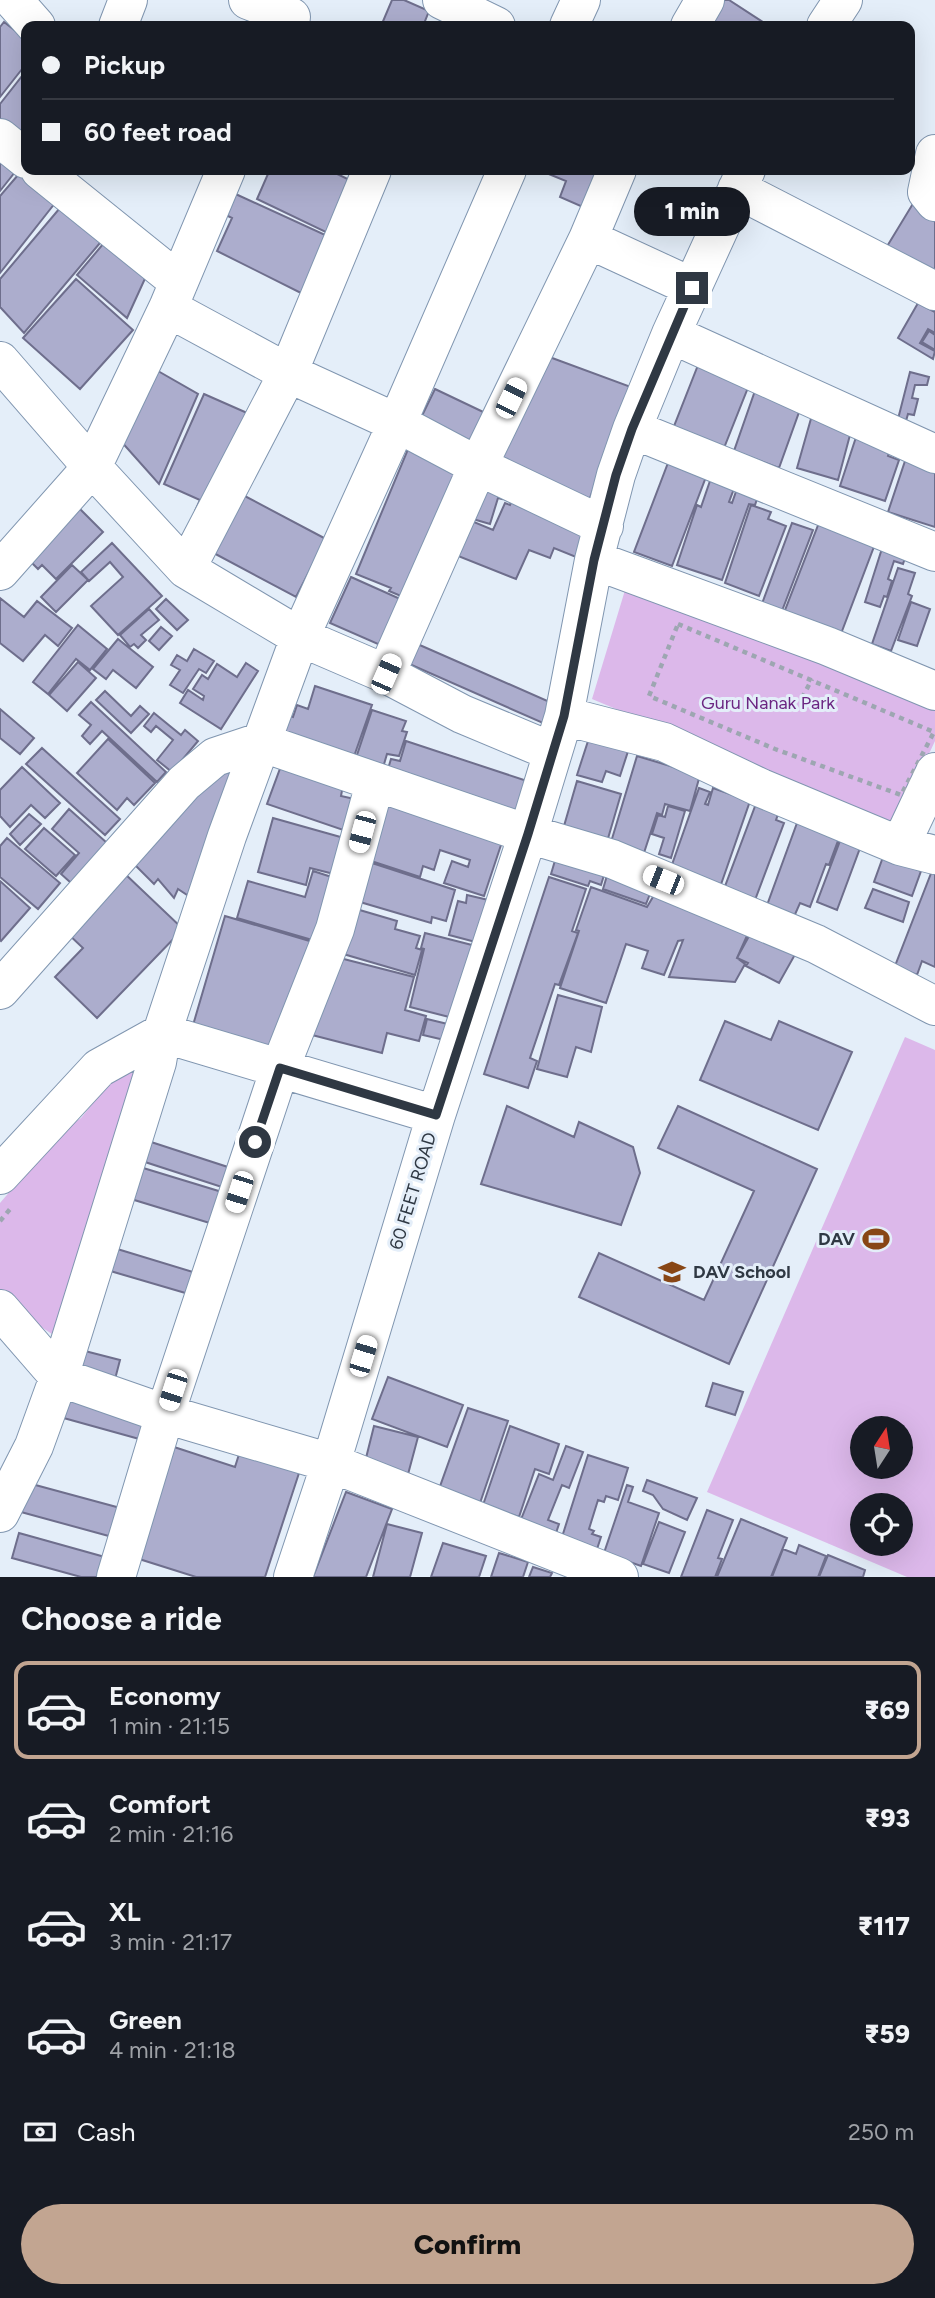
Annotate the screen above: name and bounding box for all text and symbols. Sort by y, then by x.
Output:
text: Pickup [84,49,165,81]
text: 60 feet road [84,116,232,148]
callout: 1 min [634,187,750,236]
text: 1 min [665,197,719,225]
route end [676,272,708,304]
car [493,375,530,421]
car [368,651,405,697]
park label: Guru Nanak Park [701,692,835,714]
car [347,809,378,855]
car [640,862,687,898]
route start [239,1126,271,1158]
street label: 60 FEET ROAD [385,1130,441,1252]
car [223,1169,256,1215]
sports icon: DAV [861,1224,891,1254]
place label: DAV [818,1228,855,1250]
school or university icon: DAV School [657,1257,687,1287]
place label: DAV School [693,1261,791,1283]
car [347,1333,380,1379]
car [157,1367,190,1413]
north arrow [850,1416,914,1479]
map controls [850,1416,913,1556]
button: locate [850,1493,913,1556]
text: Choose a ride [21,1600,222,1638]
icon: car [25,1679,88,1742]
text: Economy [109,1680,221,1712]
text: ₹69 [864,1694,910,1726]
text: 1 min · 21:15 [109,1712,230,1740]
icon: car [25,1787,88,1850]
text: Comfort [109,1788,211,1820]
text: ₹93 [865,1802,910,1834]
text: 2 min · 21:16 [109,1820,233,1848]
icon: car [25,1895,88,1958]
text: XL [109,1896,141,1928]
text: ₹117 [858,1910,910,1942]
text: 3 min · 21:17 [109,1928,232,1956]
icon: car [25,2003,88,2066]
text: Green [109,2004,182,2036]
text: ₹59 [864,2018,910,2050]
text: 4 min · 21:18 [109,2036,236,2064]
icon: cash [21,2113,59,2151]
text: Cash [77,2116,136,2148]
text: 250 m [848,2118,914,2146]
button: Confirm [21,2204,914,2284]

